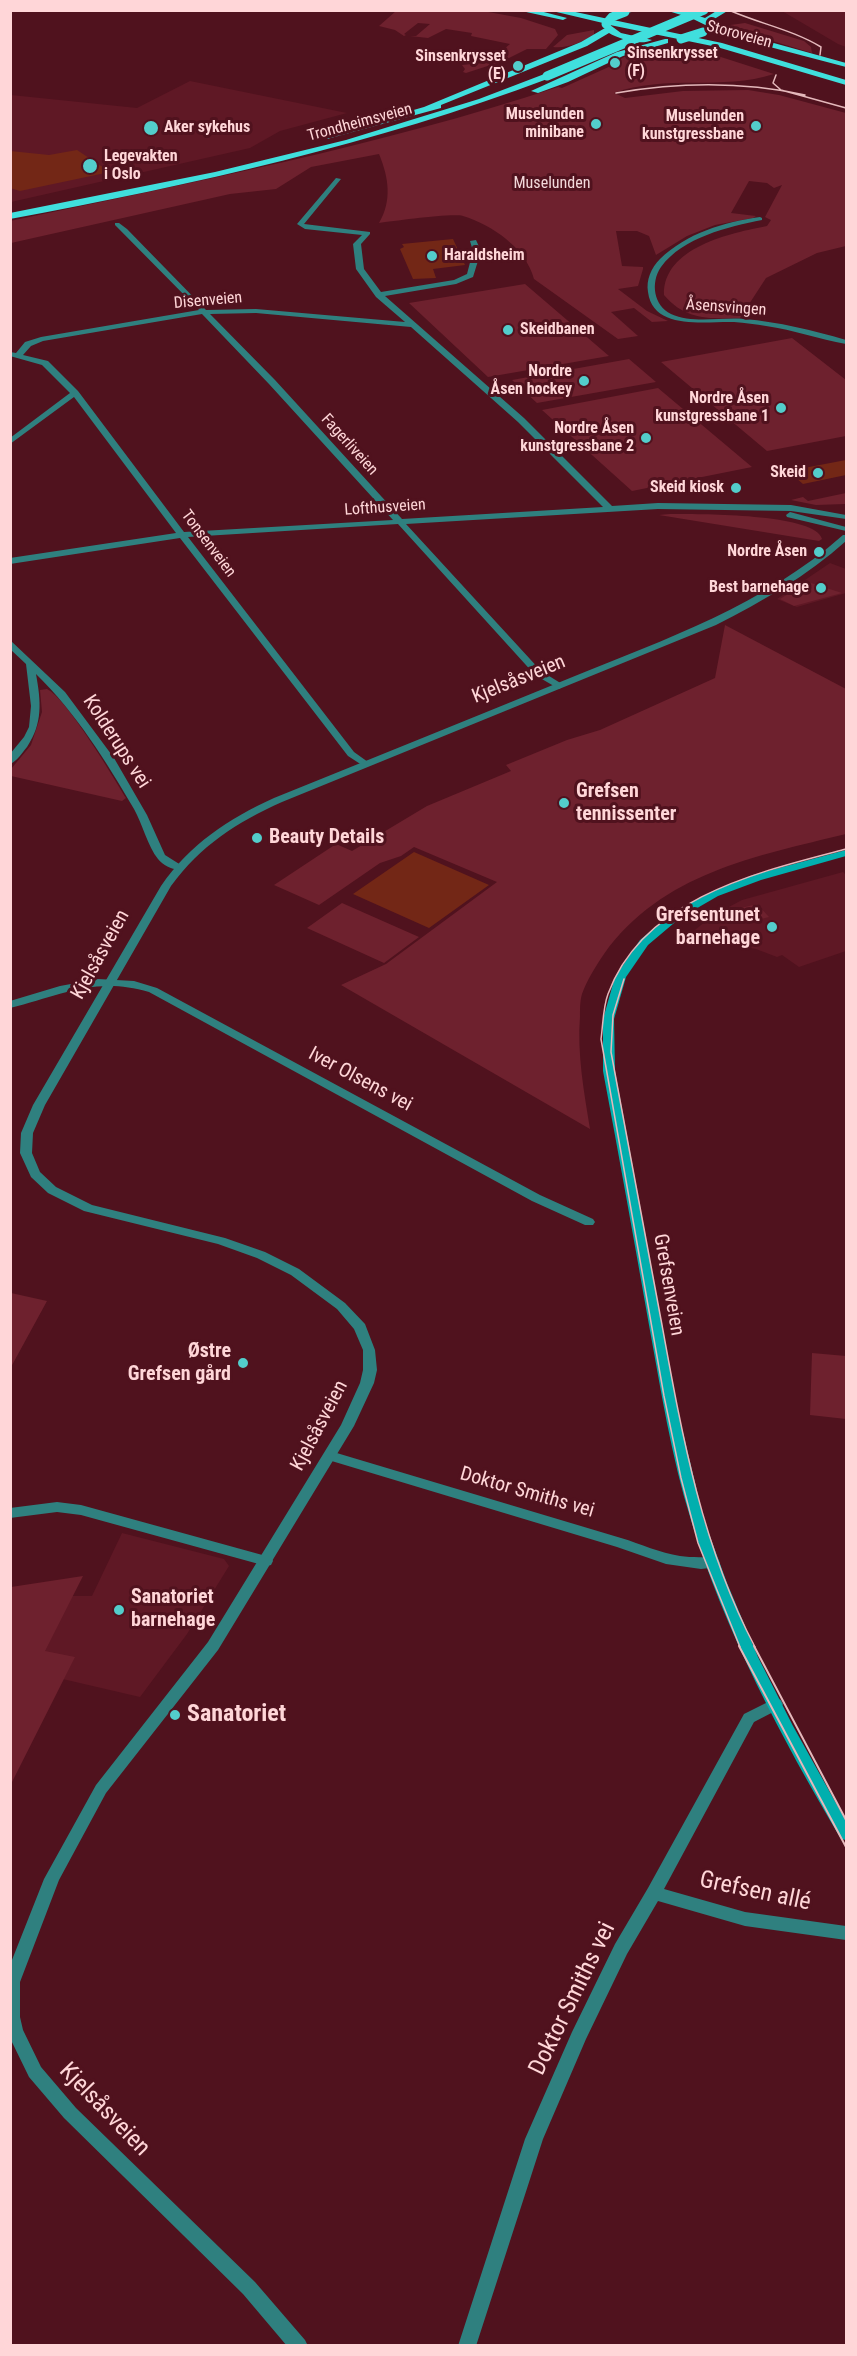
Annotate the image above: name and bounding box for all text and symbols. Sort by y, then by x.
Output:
street label: Storoveien [704,17,774,53]
place label: Sinsenkrysset (F) [627,44,718,82]
place label: Sinsenkrysset (E) [415,47,506,85]
marker: Sinsenkrysset (F) [608,56,622,70]
marker: Sinsenkrysset (E) [511,59,525,73]
street label: Trondheimsveien [306,100,414,146]
place label: Muselunden minibane [506,105,584,143]
place label: Muselunden kunstgressbane [642,107,744,145]
marker: Muselunden minibane [589,117,603,131]
place label: Aker sykehus [164,118,250,138]
marker: Aker sykehus [142,119,160,137]
marker: Muselunden kunstgressbane [749,119,763,133]
place label: Legevakten i Oslo [104,147,178,185]
marker: Legevakten i Oslo [81,157,99,175]
park label: Muselunden [514,174,590,194]
place label: Haraldsheim [444,246,525,266]
marker: Haraldsheim [425,249,439,263]
street label: Disenveien [173,288,243,314]
street label: Åsensvingen [685,296,767,320]
place label: Skeidbanen [520,320,595,340]
marker: Skeidbanen [501,323,515,337]
place label: Nordre Åsen hockey [491,362,572,400]
marker: Nordre Åsen hockey [577,374,591,388]
place label: Nordre Åsen kunstgressbane 1 [655,389,769,427]
marker: Nordre Åsen kunstgressbane 1 [774,401,788,415]
street label: Fagerliveien [316,410,382,480]
place label: Nordre Åsen kunstgressbane 2 [520,419,634,457]
marker: Nordre Åsen kunstgressbane 2 [639,431,653,445]
place label: Skeid [770,463,806,483]
marker: Skeid [811,466,825,480]
place label: Skeid kiosk [650,478,724,498]
marker: Skeid kiosk [729,481,743,495]
street label: Lofthusveien [344,496,426,520]
street label: Tonsenveien [177,507,239,581]
place label: Nordre Åsen [727,542,807,562]
marker: Nordre Åsen [812,545,826,559]
place label: Best barnehage [709,578,809,598]
marker: Best barnehage [814,581,828,595]
street label: Kjelsåsveien [469,650,569,710]
street label: Kolderups vei [77,691,155,793]
place label: Grefsen tennissenter [576,780,676,827]
marker: Grefsen tennissenter [557,796,571,810]
place label: Beauty Details [269,826,384,850]
marker: Beauty Details [250,831,264,845]
place label: Grefsentunet barnehage [656,904,760,951]
street label: Kjelsåsveien [67,906,135,1004]
marker: Grefsentunet barnehage [765,920,779,934]
street label: Iver Olsens vei [304,1043,416,1117]
street label: Grefsenveien [647,1232,689,1338]
place label: Østre Grefsen gård [128,1340,231,1387]
marker: Østre Grefsen gård [236,1356,250,1370]
street label: Kjelsåsveien [286,1377,354,1475]
street label: Doktor Smiths vei [457,1462,597,1524]
place label: Sanatoriet barnehage [131,1586,215,1633]
marker: Sanatoriet barnehage [112,1603,126,1617]
place label: Sanatoriet [187,1701,286,1729]
marker: Sanatoriet [168,1708,182,1722]
street label: Grefsen allé [697,1866,813,1918]
street label: Doktor Smiths vei [524,1918,622,2080]
street label: Kjelsåsveien [53,2057,155,2163]

